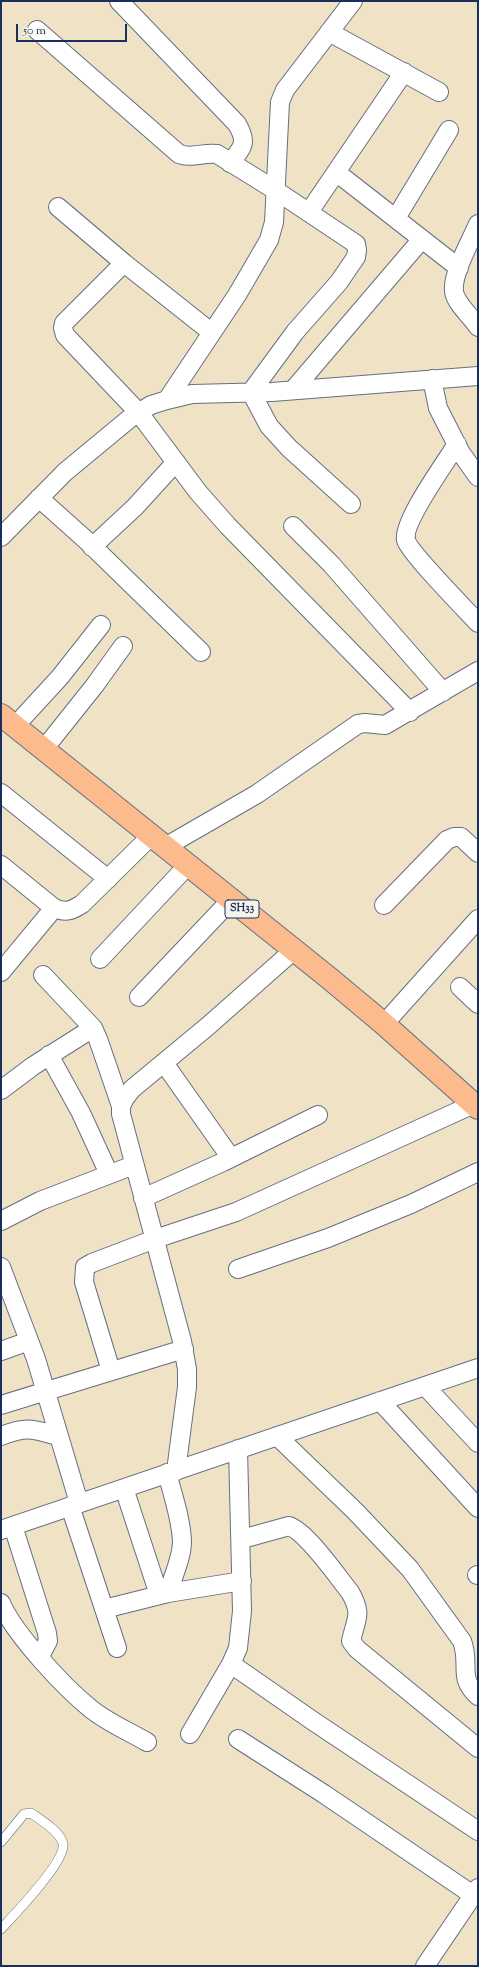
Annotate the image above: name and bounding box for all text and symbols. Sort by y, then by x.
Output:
scale bar [18,16,129,42]
text: 50 m [23,22,46,40]
road number: SH33 [225,900,259,918]

